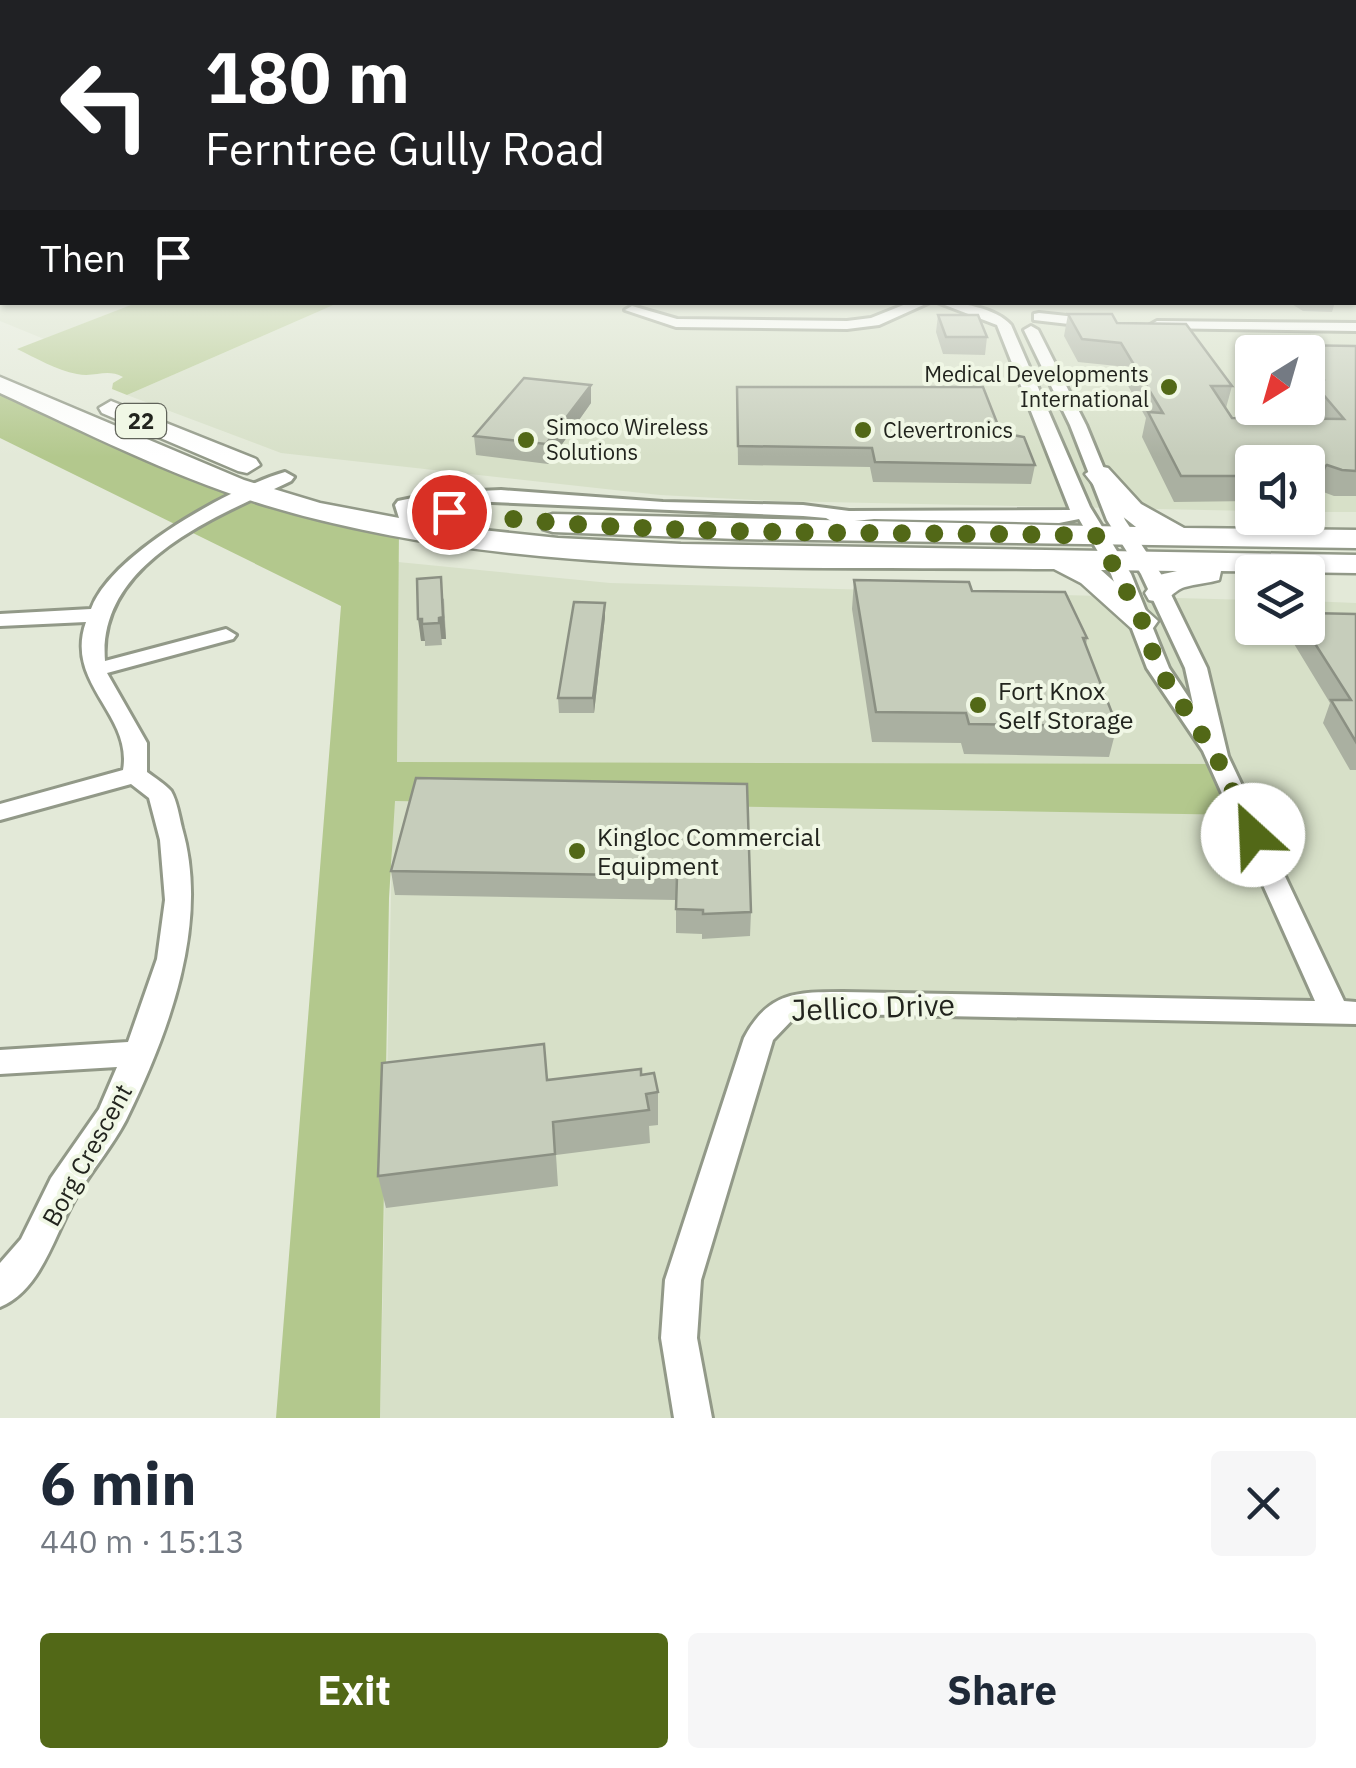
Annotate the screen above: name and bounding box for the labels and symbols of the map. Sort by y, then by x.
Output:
north arrow [1235,335,1325,425]
place label: Medical Developments International [924,359,1149,413]
marker: Medical Developments International [1158,376,1180,398]
road number: 22 [116,404,166,438]
place label: Simoco Wireless Solutions [546,412,709,466]
place label: Clevertronics [883,415,1013,444]
marker: Clevertronics [852,419,874,441]
marker: Simoco Wireless Solutions [515,429,537,451]
pin [407,470,492,555]
place label: Fort Knox Self Storage [998,674,1133,736]
marker: Fort Knox Self Storage [967,694,989,716]
position arrow [1201,783,1305,887]
place label: Kingloc Commercial Equipment [597,820,821,882]
marker: Kingloc Commercial Equipment [566,840,588,862]
street label: Jellico Drive [790,984,956,1029]
street label: Borg Crescent [34,1078,139,1232]

